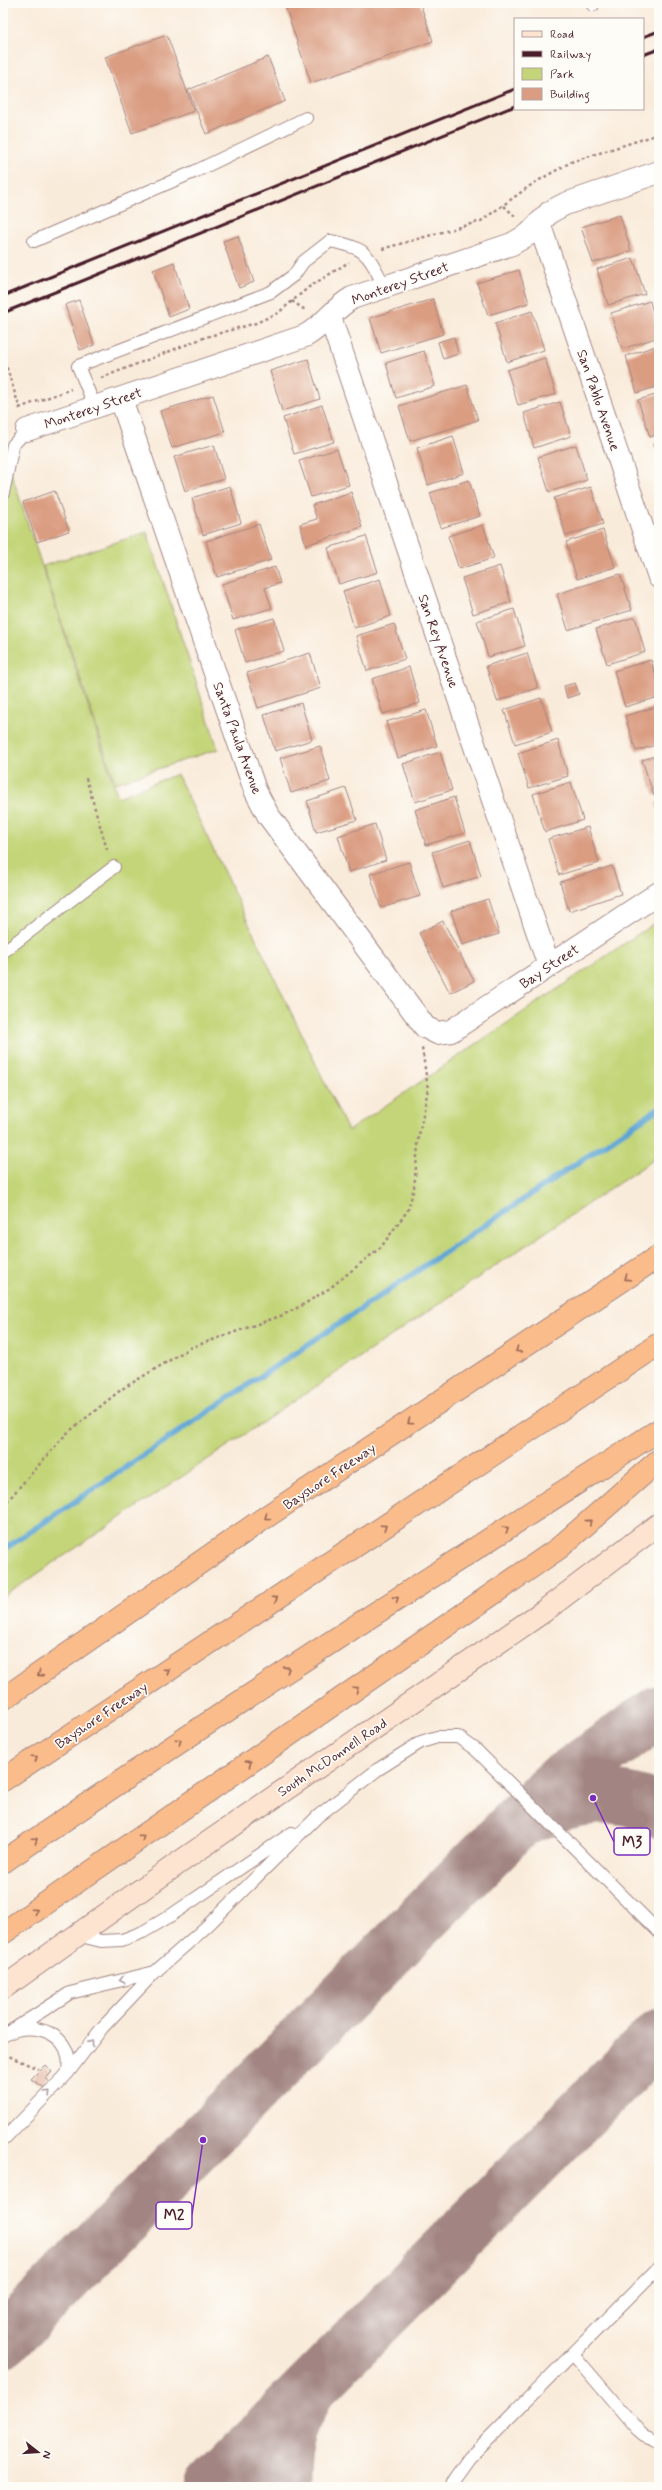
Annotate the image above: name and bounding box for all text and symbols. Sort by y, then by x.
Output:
legend [514,18,644,110]
text: Road [550,27,574,43]
text: Railway [550,47,592,63]
text: Park [550,67,574,83]
text: Building [550,87,590,104]
street label: Monterey Street [349,258,452,310]
street label: San Pablo Avenue [572,347,624,453]
street label: Monterey Street [42,384,145,434]
street label: San Rey Avenue [414,592,463,691]
street label: Santa Paula Avenue [208,680,266,797]
street label: Bay Street [516,940,583,993]
one-way arrow [624,1273,631,1280]
one-way arrow [515,1345,522,1353]
one-way arrow [407,1417,414,1425]
street label: Bayshore Freeway [280,1439,379,1514]
one-way arrow [264,1512,271,1520]
one-way arrow [584,1520,591,1527]
one-way arrow [380,1524,387,1532]
one-way arrow [502,1526,509,1534]
one-way arrow [271,1597,278,1604]
one-way arrow [392,1597,399,1604]
one-way arrow [283,1667,290,1674]
one-way arrow [163,1668,170,1676]
one-way arrow [37,1670,44,1677]
street label: Bayshore Freeway [52,1678,151,1753]
one-way arrow [352,1686,359,1694]
street label: South McDonnell Road [274,1714,391,1801]
one-way arrow [174,1739,181,1746]
one-way arrow [31,1756,38,1763]
one-way arrow [245,1761,252,1768]
callout: M3 [614,1828,650,1855]
text: M3 [622,1833,642,1853]
one-way arrow [138,1835,145,1842]
one-way arrow [31,1837,38,1845]
one-way arrow [31,1908,38,1916]
one-way arrow [119,1975,126,1984]
one-way arrow [86,2040,93,2047]
one-way arrow [44,2090,51,2098]
callout: M2 [156,2202,192,2229]
text: M2 [164,2206,185,2226]
north arrow [18,2432,58,2472]
text: N [39,2449,54,2460]

